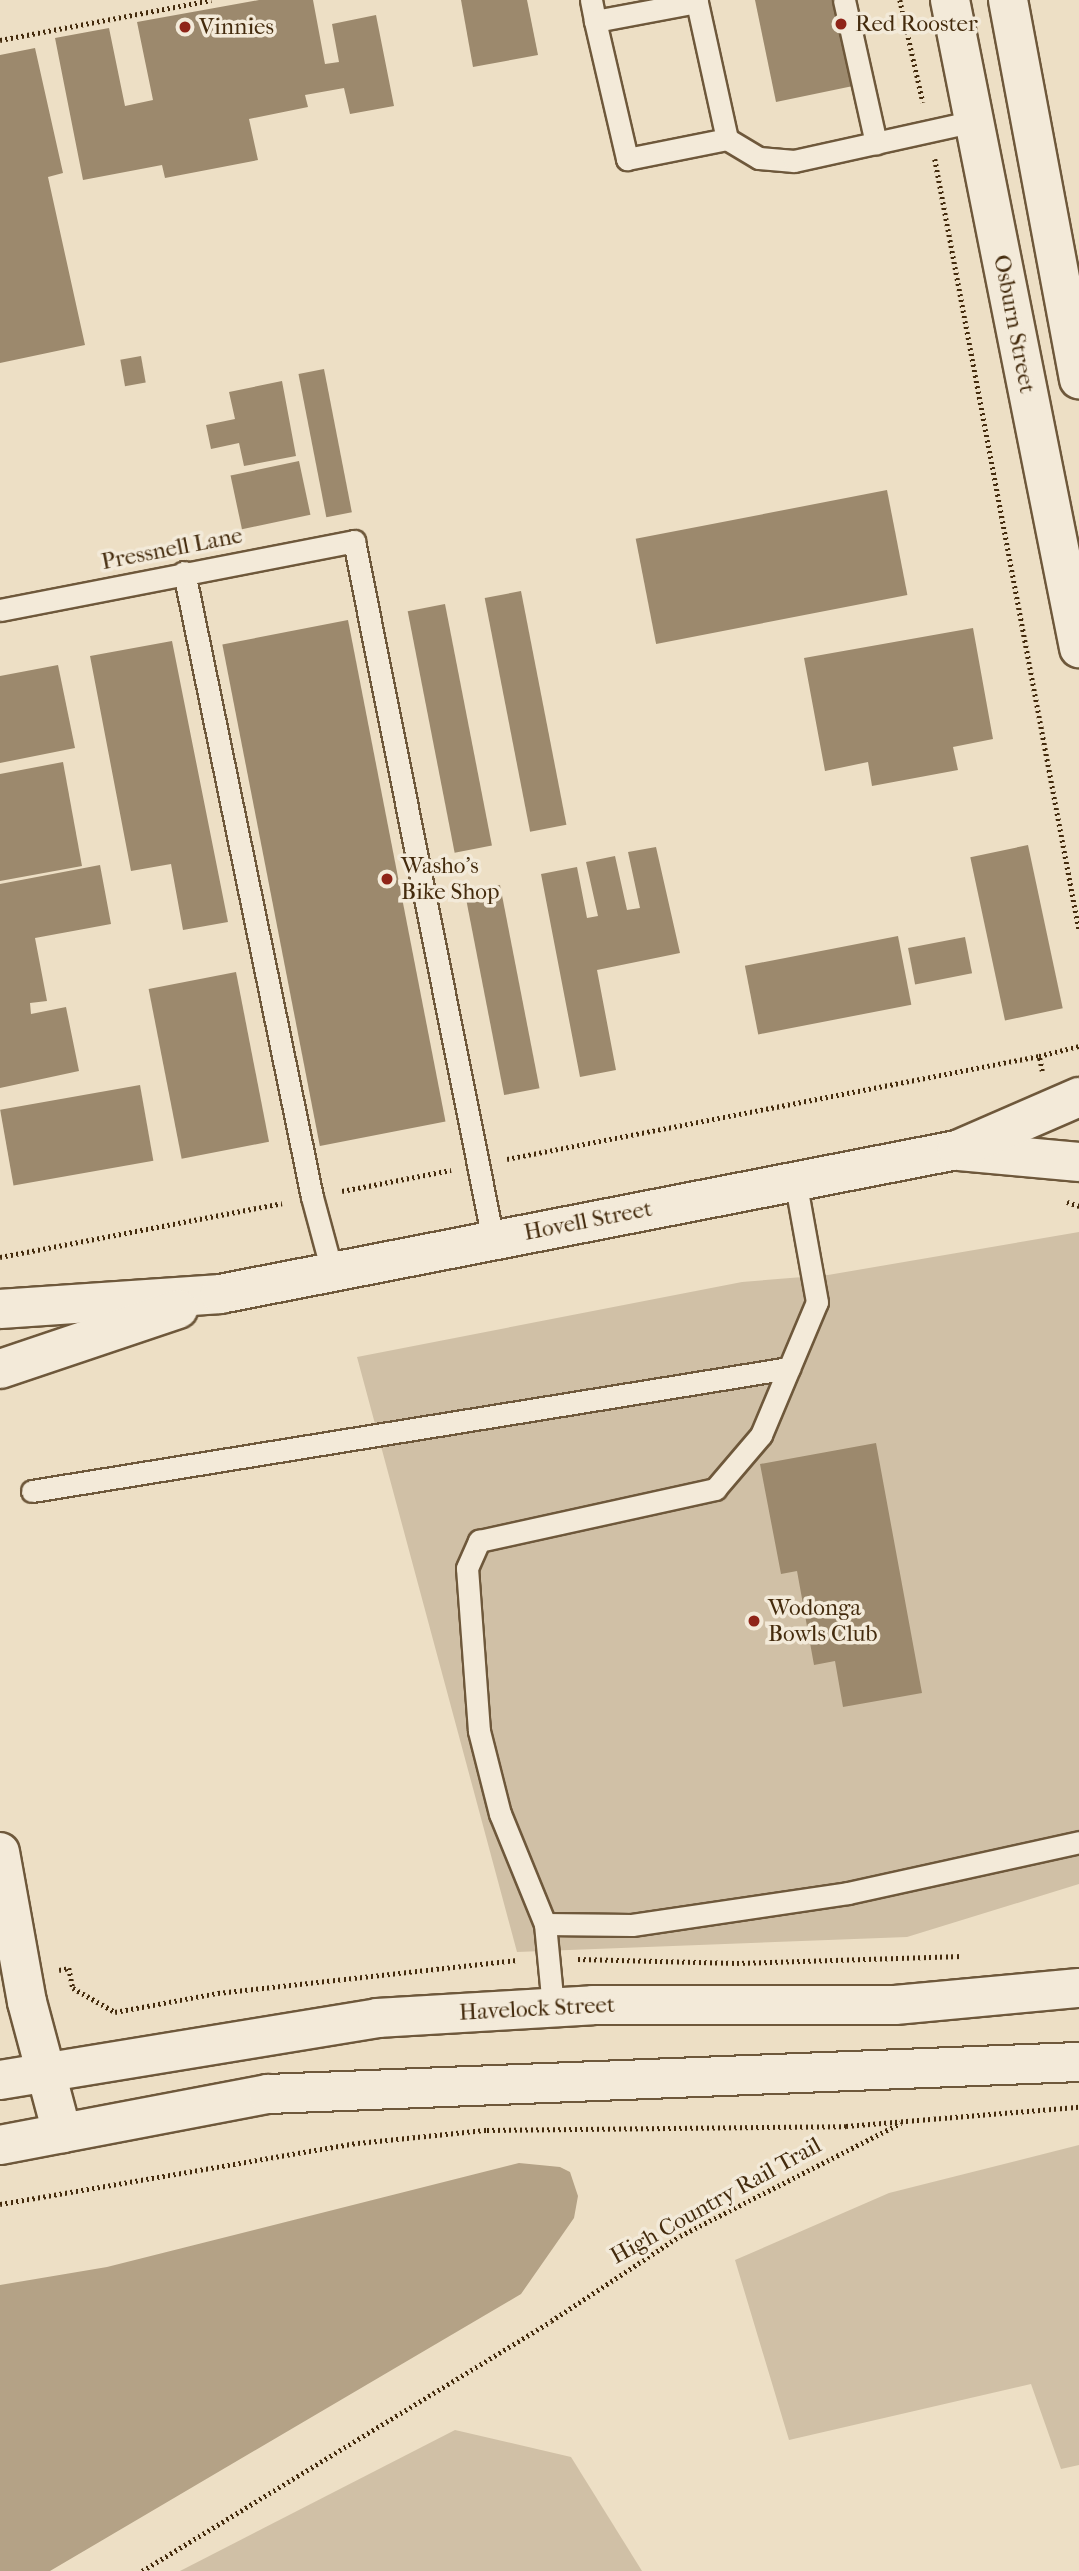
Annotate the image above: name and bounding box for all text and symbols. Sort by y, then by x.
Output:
place label: Red Rooster [855,10,978,38]
place label: Vinnies [199,13,274,41]
marker: Red Rooster [833,16,849,32]
marker: Vinnies [177,19,193,35]
street label: Osburn Street [987,252,1041,396]
street label: Pressnell Lane [99,522,245,576]
place label: Washo's Bike Shop [401,852,499,906]
marker: Washo's Bike Shop [379,871,395,887]
street label: Hovell Street [522,1195,654,1247]
place label: Wodonga Bowls Club [768,1594,878,1648]
marker: Wodonga Bowls Club [746,1613,762,1629]
street label: Havelock Street [458,1991,616,2027]
street label: High Country Rail Trail [606,2132,826,2270]

